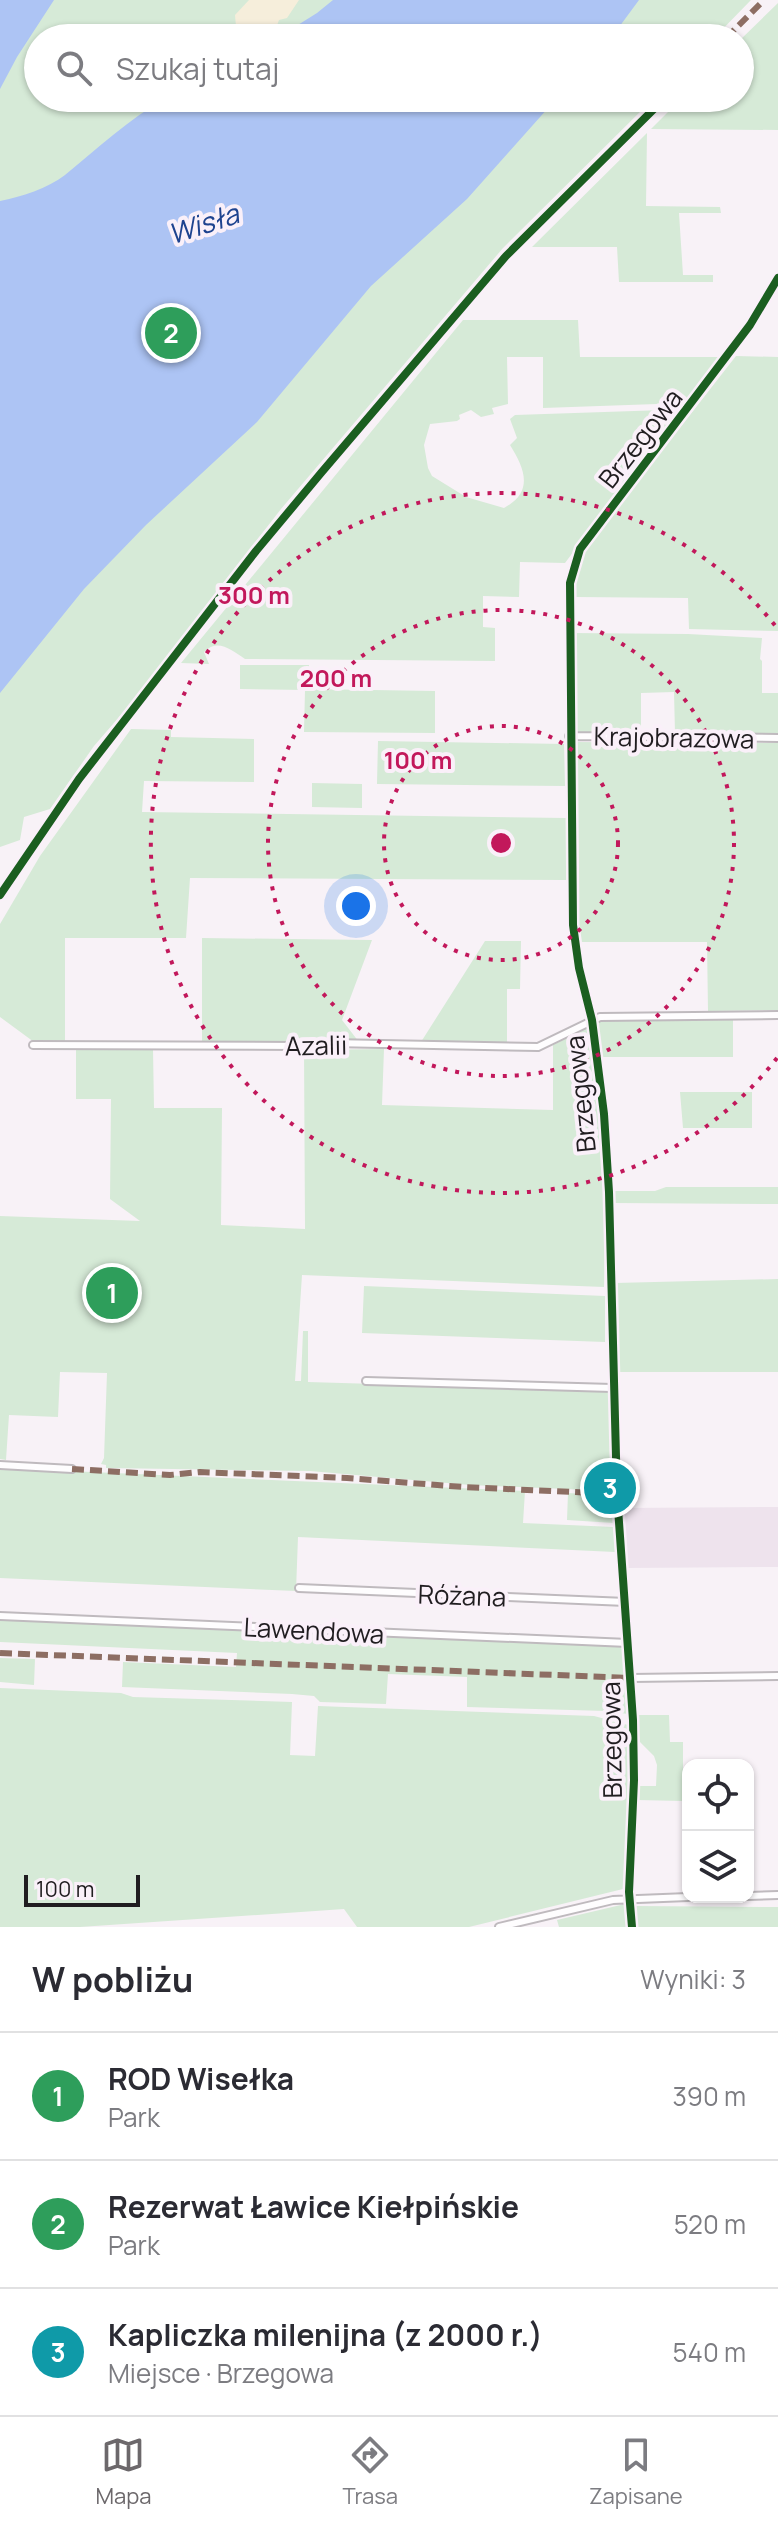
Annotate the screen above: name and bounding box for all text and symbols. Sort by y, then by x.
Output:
search box [24,24,754,112]
icon: search [52,46,96,90]
text: Szukaj tutaj [116,48,279,89]
water label: Wisła [163,193,245,252]
pin: 2 [145,303,197,363]
street label: Brzegowa [590,381,690,495]
text: 300 m [218,578,290,611]
text: 200 m [300,661,372,694]
street label: Krajobrazowa [593,718,755,756]
text: 100 m [384,743,452,776]
centre of rings [487,829,515,857]
your location [336,886,376,926]
street label: Azalii [285,1026,347,1064]
street label: Brzegowa [556,1034,604,1154]
pin: 1 [86,1263,138,1323]
pin: 3 [584,1458,636,1518]
street label: Różana [417,1575,507,1615]
street label: Lawendowa [243,1608,385,1652]
street label: Brzegowa [592,1681,630,1799]
map controls [682,1759,754,1903]
button: locate [682,1759,754,1831]
button: layers [682,1831,754,1903]
scale bar [24,1871,140,1907]
text: 100 m [36,1874,94,1904]
text: W pobliżu [32,1956,193,2002]
text: Wyniki: 3 [640,1961,746,1997]
text: ROD Wisełka [108,2058,294,2099]
text: 1 [52,2078,64,2114]
text: 390 m [672,2078,746,2114]
text: Park [108,2099,160,2135]
text: Rezerwat Ławice Kiełpińskie [108,2186,519,2227]
text: 2 [50,2206,66,2242]
text: 520 m [674,2206,746,2242]
text: Park [108,2227,160,2263]
text: Kapliczka milenijna (z 2000 r.) [108,2314,543,2355]
text: 3 [50,2334,66,2370]
text: 540 m [673,2334,746,2370]
text: Miejsce · Brzegowa [108,2355,334,2391]
tab: Mapa [96,2433,151,2511]
tab: Trasa [342,2433,398,2511]
tab: Zapisane [589,2433,683,2511]

